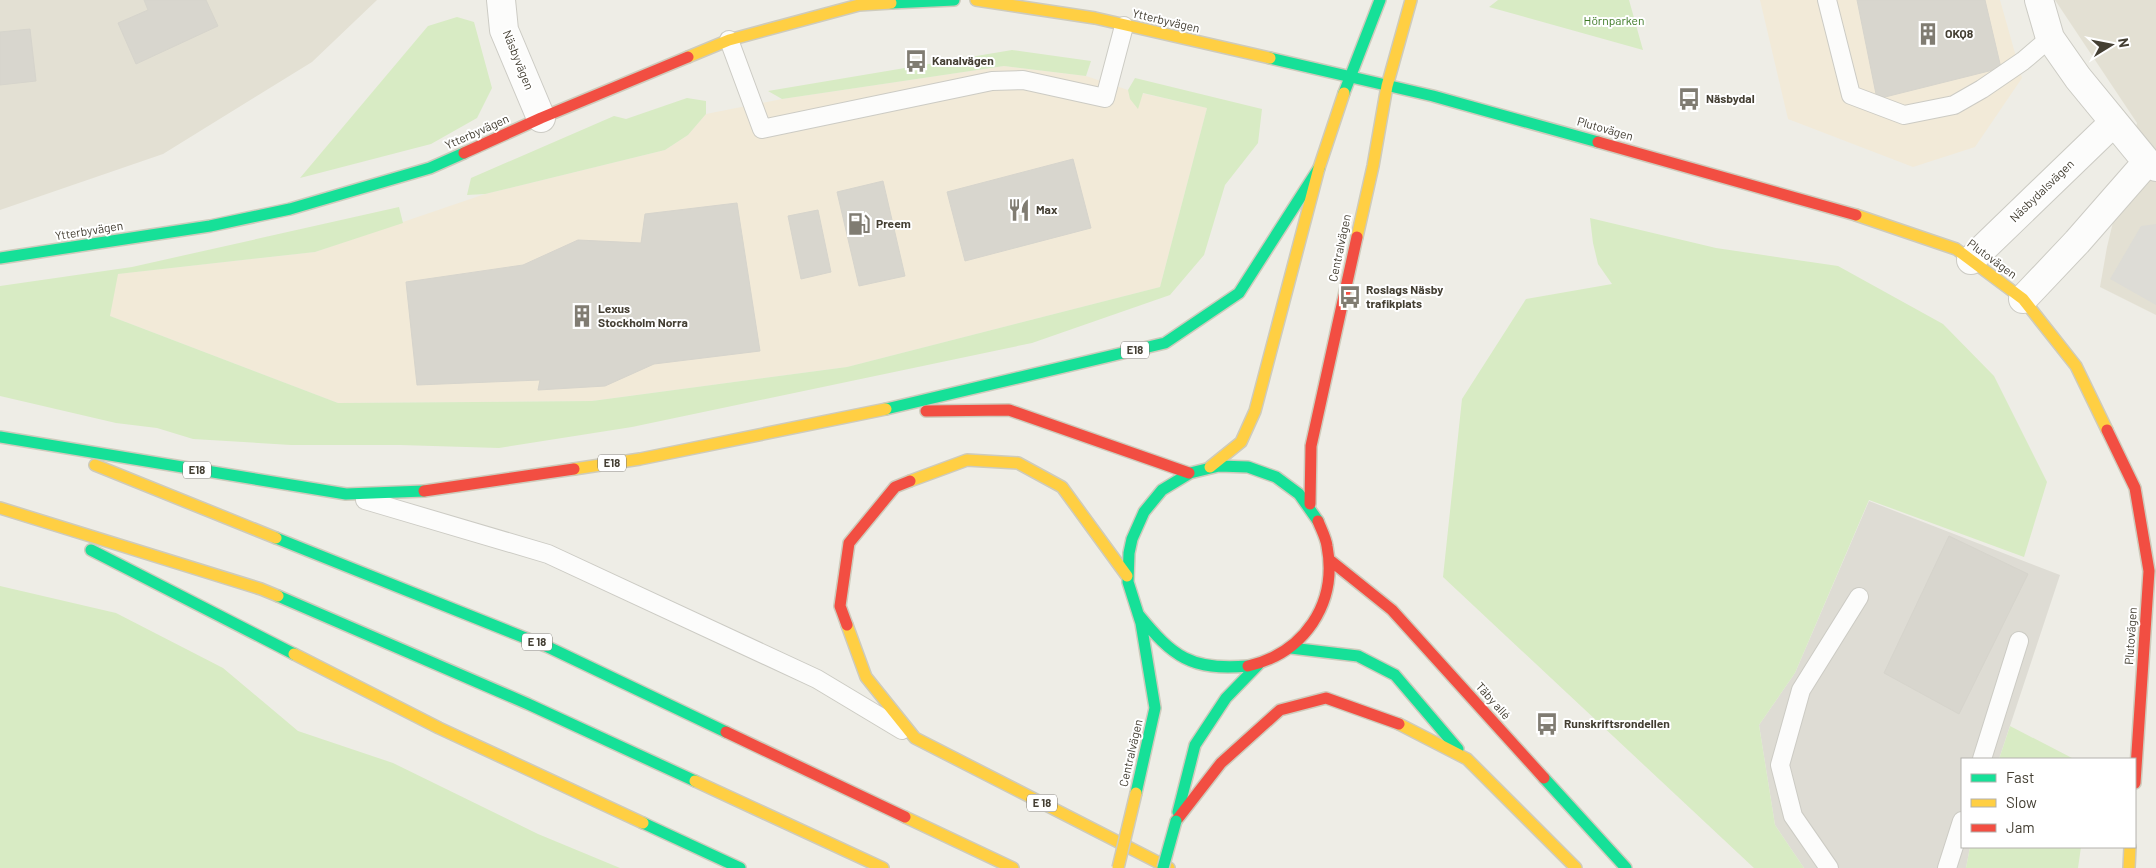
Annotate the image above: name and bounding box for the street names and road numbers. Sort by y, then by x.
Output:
street label: Ytterbyvägen [1131,5,1201,35]
street label: Näsbyvägen [501,28,537,91]
street label: Ytterbyvägen [442,111,511,151]
street label: Plutovägen [1576,113,1635,143]
street label: Näsbydalsvägen [2006,156,2076,224]
street label: Centralvägen [1325,213,1353,283]
street label: Ytterbyvägen [54,218,124,242]
street label: Plutovägen [1965,236,2020,281]
road number: E18 [1121,342,1149,358]
road number: E18 [598,454,626,472]
road number: E18 [183,462,211,478]
street label: Plutovägen [2121,607,2139,665]
road number: E 18 [522,634,552,650]
street label: Täby allé [1473,679,1514,722]
street label: Centralvägen [1115,718,1145,788]
road number: E 18 [1027,794,1057,811]

